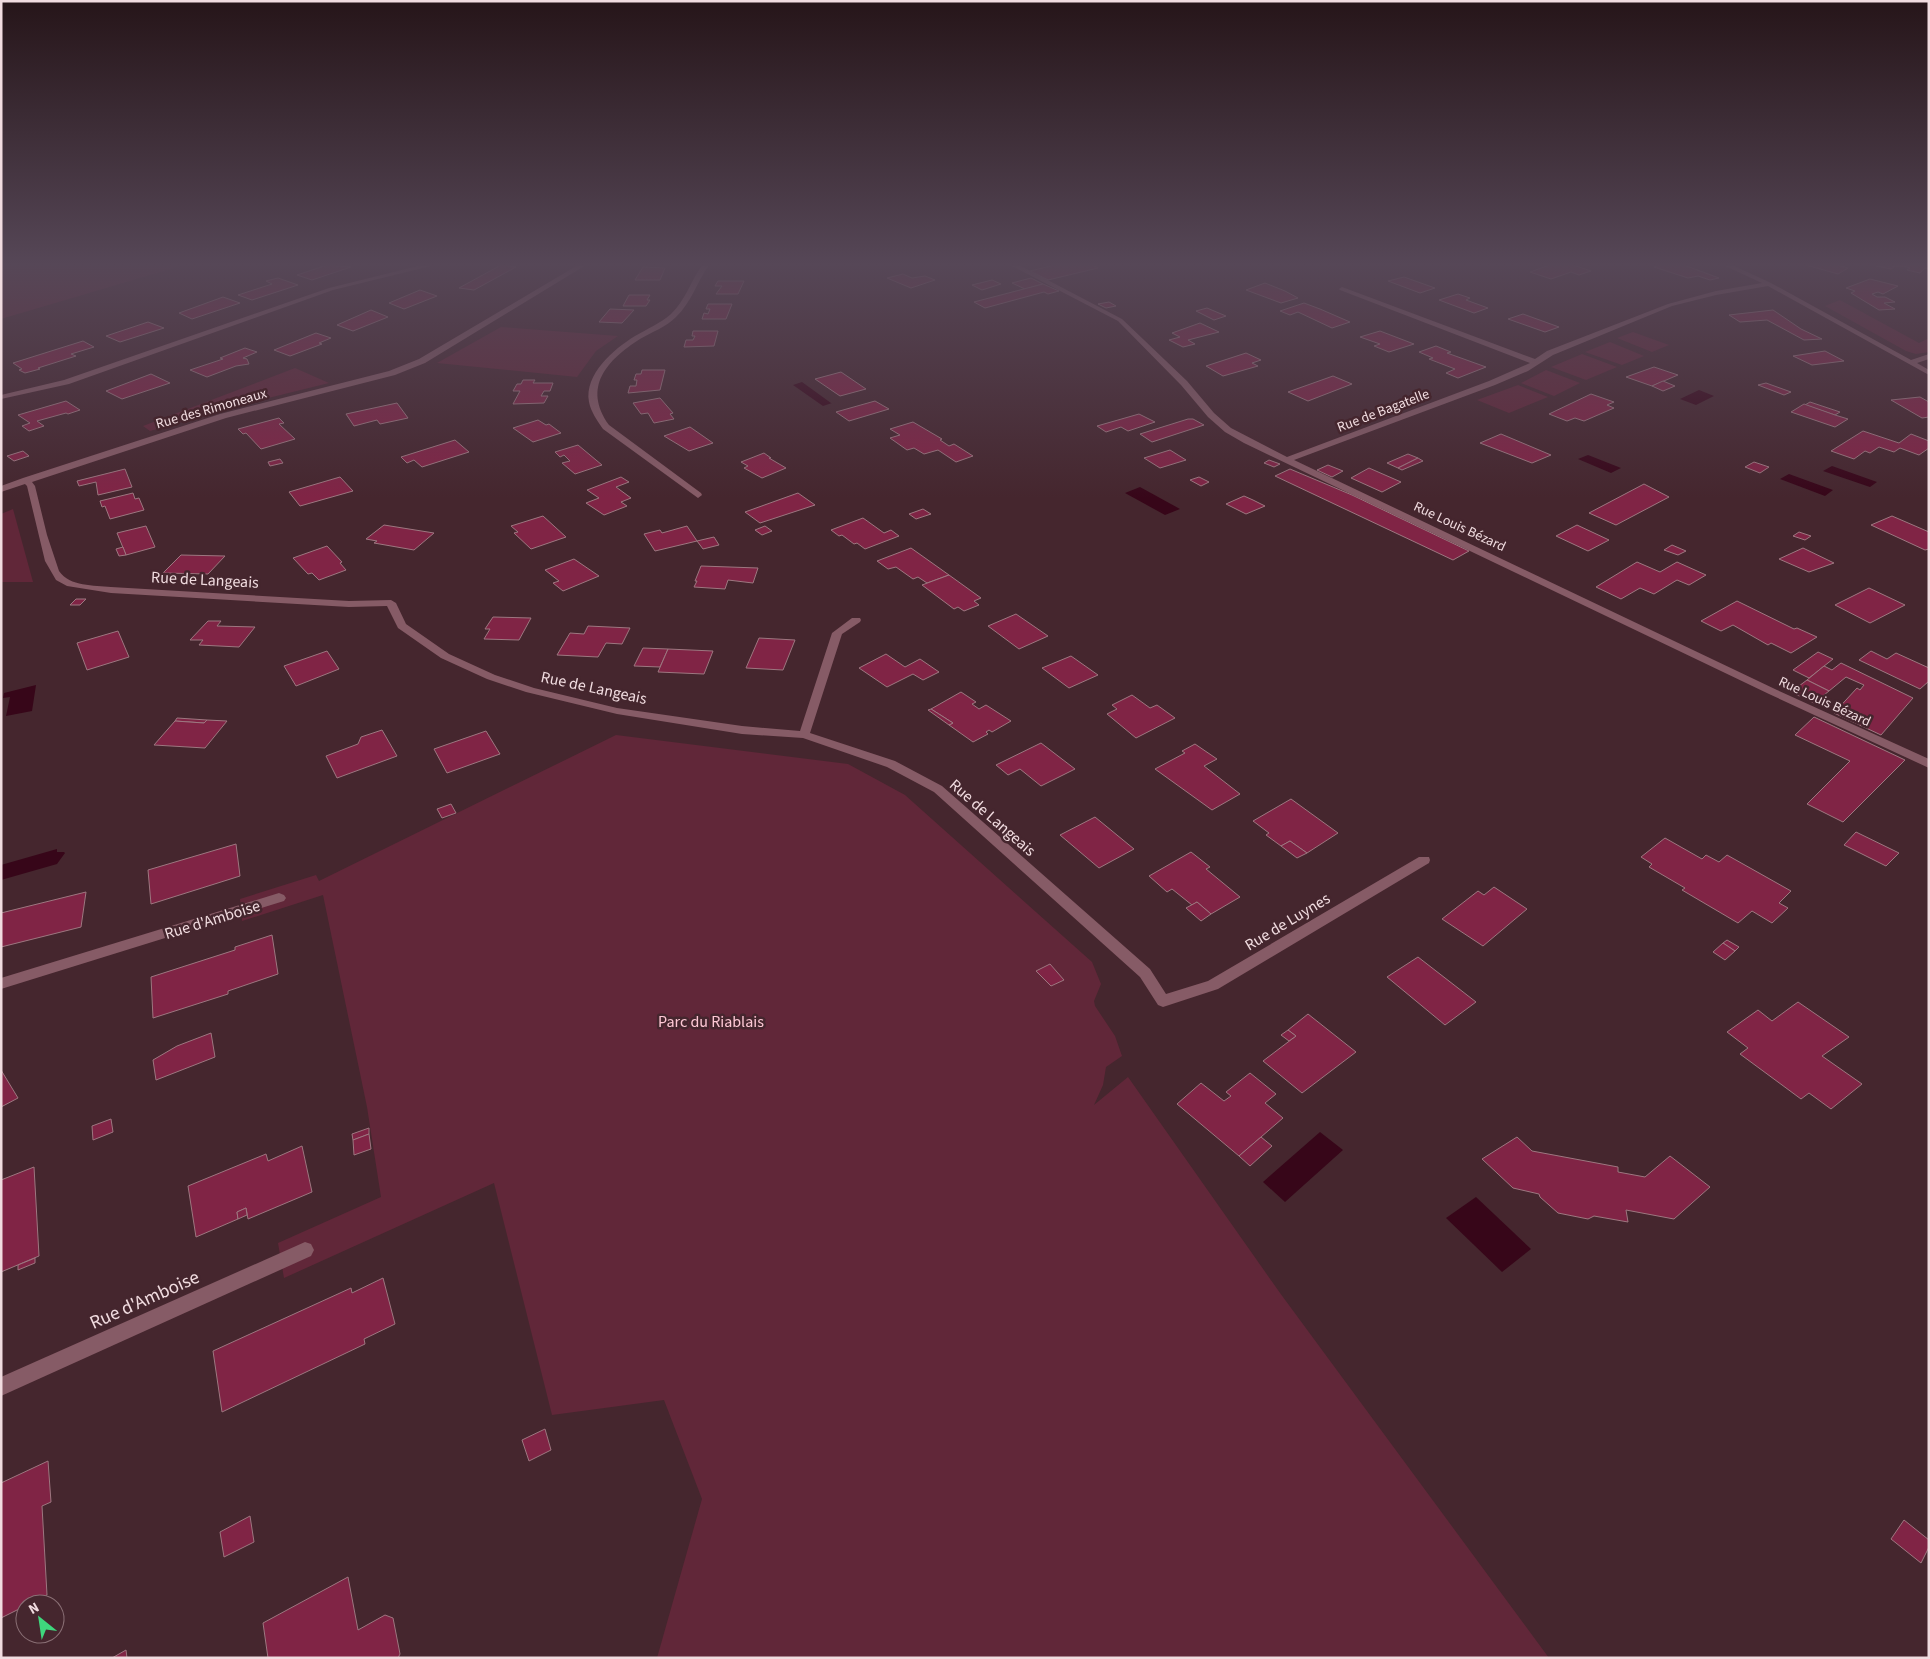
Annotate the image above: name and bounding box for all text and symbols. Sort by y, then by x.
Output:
street label: Rue des Rimoneaux [153,383,270,434]
street label: Rue de Bagatelle [1334,384,1432,438]
street label: Rue Louis Bézard [1410,497,1509,557]
street label: Rue de Langeais [151,566,260,594]
street label: Rue de Langeais [539,666,649,710]
street label: Rue Louis Bézard [1775,672,1874,732]
street label: Rue de Langeais [944,774,1040,862]
street label: Rue de Luynes [1241,888,1335,956]
street label: Rue d'Amboise [162,895,263,945]
park label: Parc du Riablais [658,1011,764,1033]
street label: Rue d'Amboise [85,1264,204,1337]
north arrow [15,1594,65,1644]
text: N [25,1598,43,1620]

